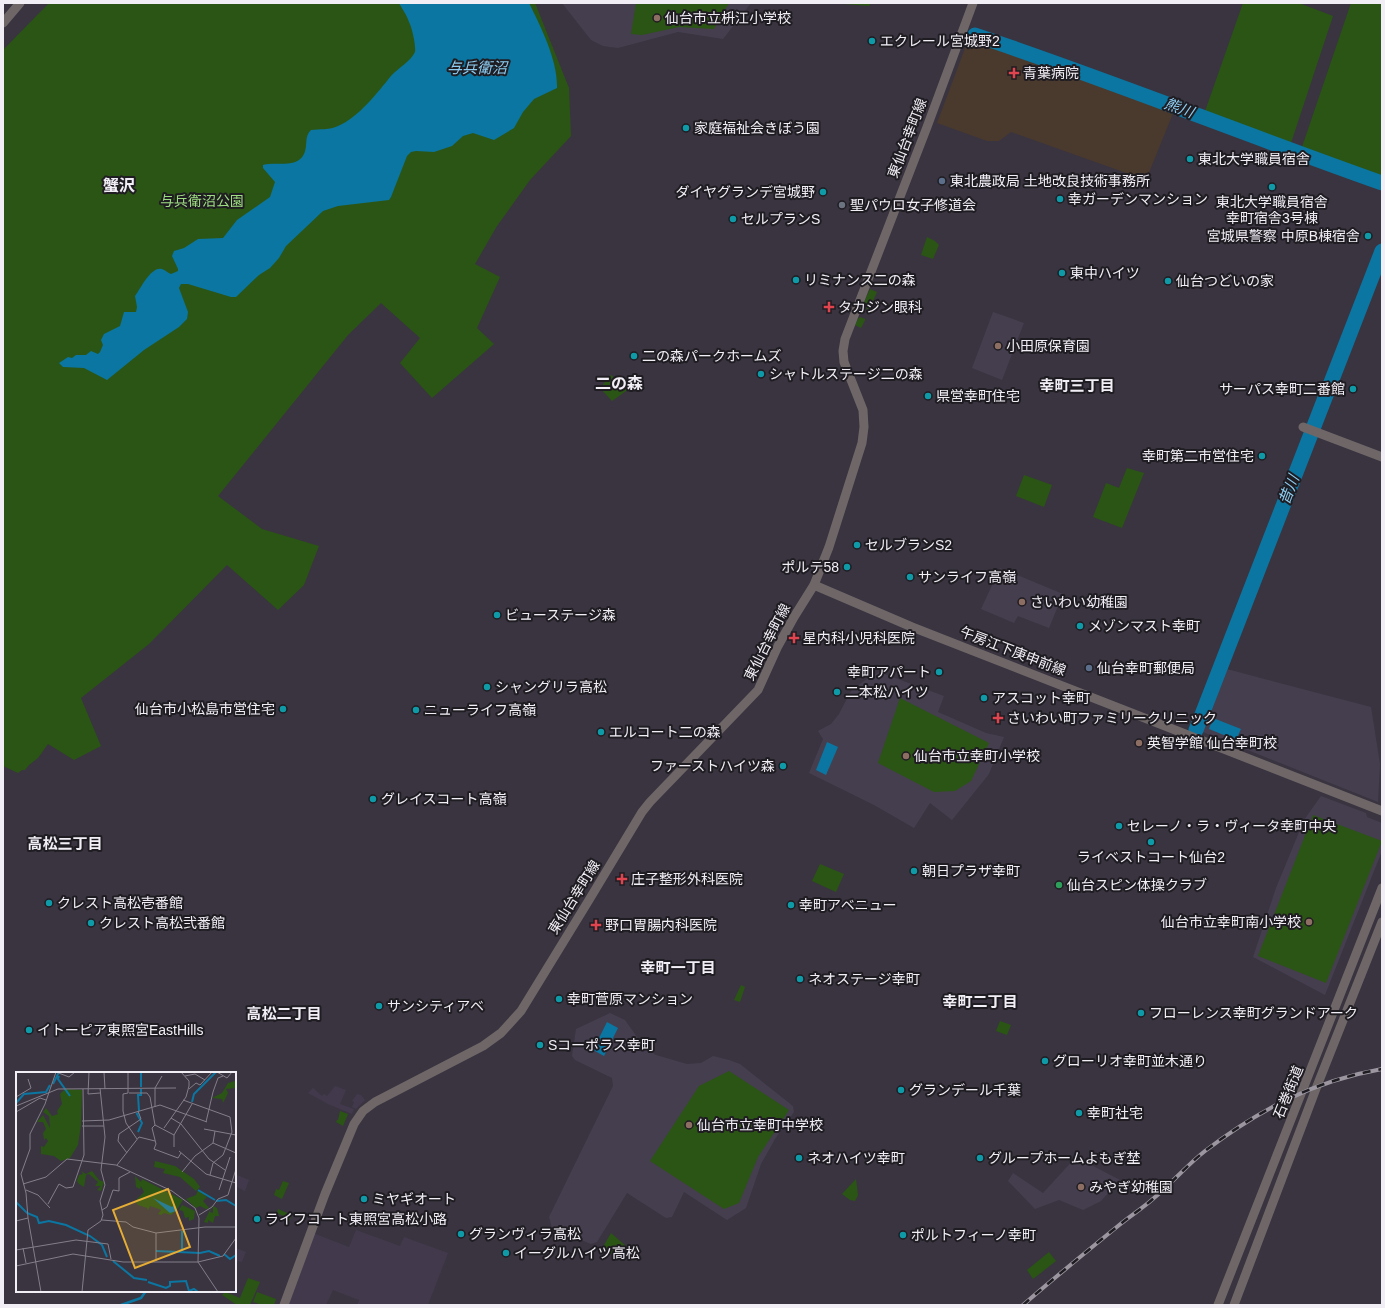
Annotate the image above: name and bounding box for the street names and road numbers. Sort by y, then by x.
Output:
street label: 東仙台幸町線 [884,96,930,180]
street label: 東仙台幸町線 [741,601,793,683]
street label: 午房江下庚申前線 [958,623,1068,679]
street label: 東仙台幸町線 [545,857,603,937]
street label: 石巻街道 [1270,1063,1306,1121]

